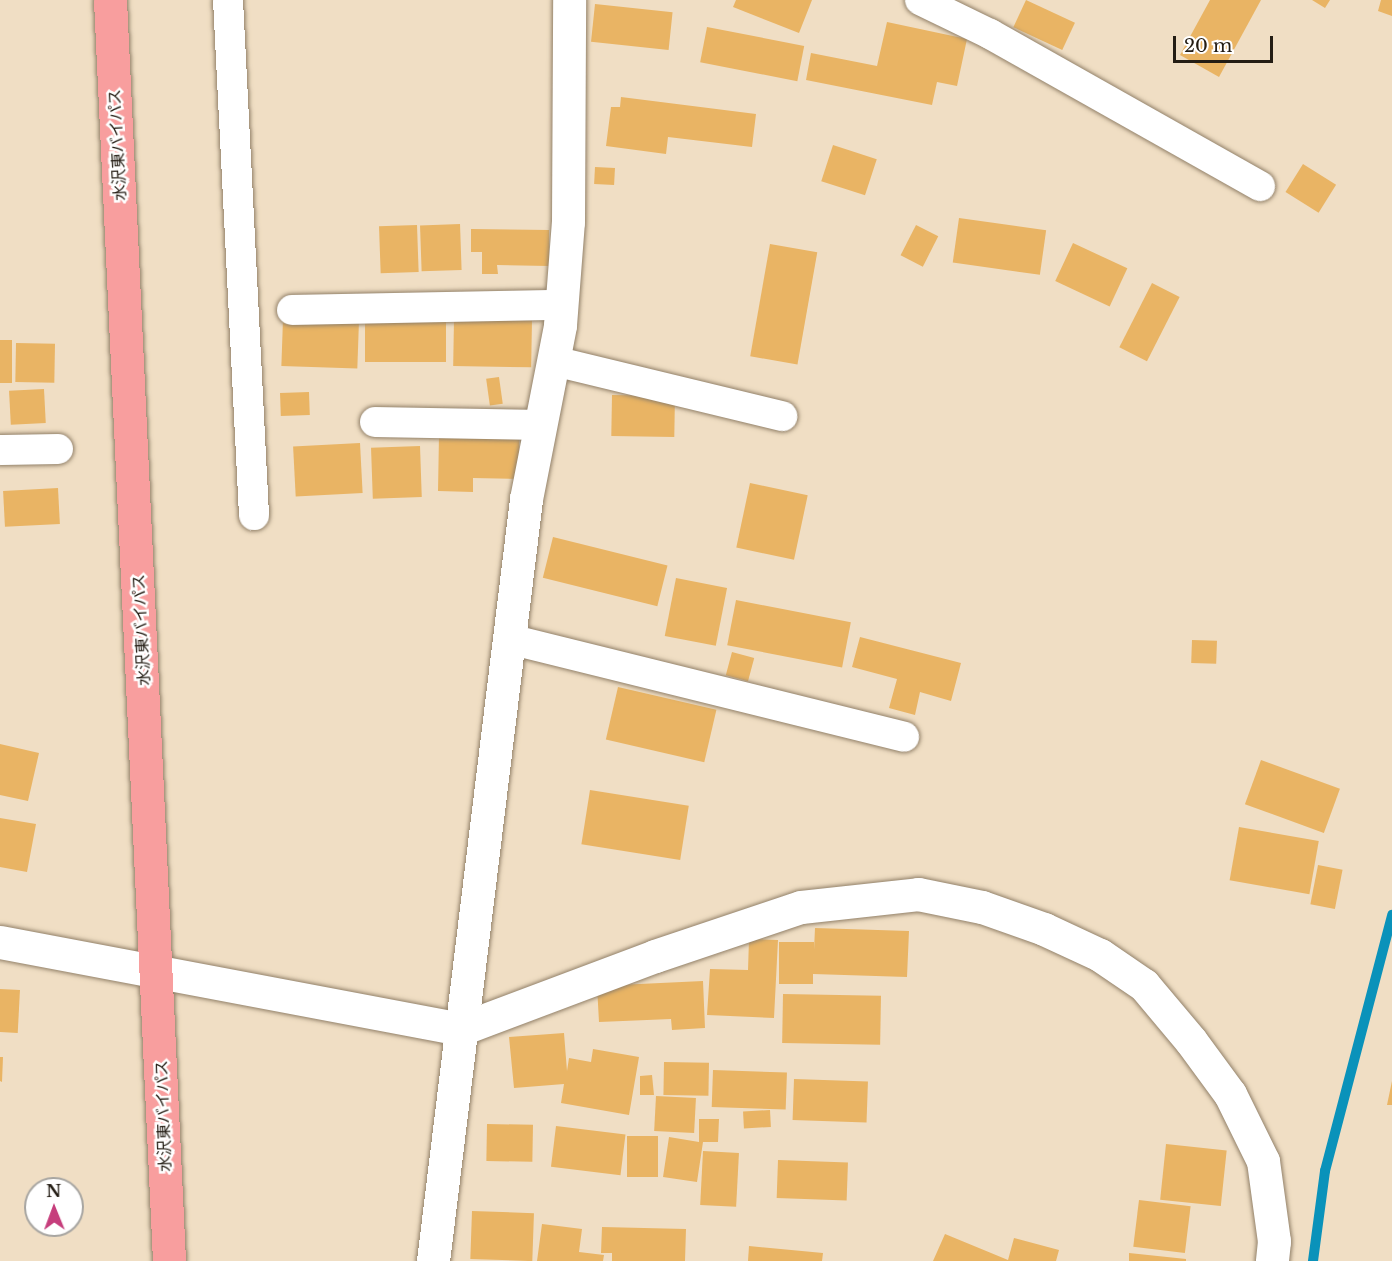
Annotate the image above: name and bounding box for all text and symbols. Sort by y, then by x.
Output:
scale bar [1176,24,1276,62]
text: 20 m [1184,35,1232,57]
street label: 水沢東バイパス [104,89,130,201]
street label: 水沢東バイパス [128,574,154,686]
street label: 水沢東バイパス [151,1060,175,1172]
north arrow [24,1177,84,1237]
text: N [46,1181,61,1201]

